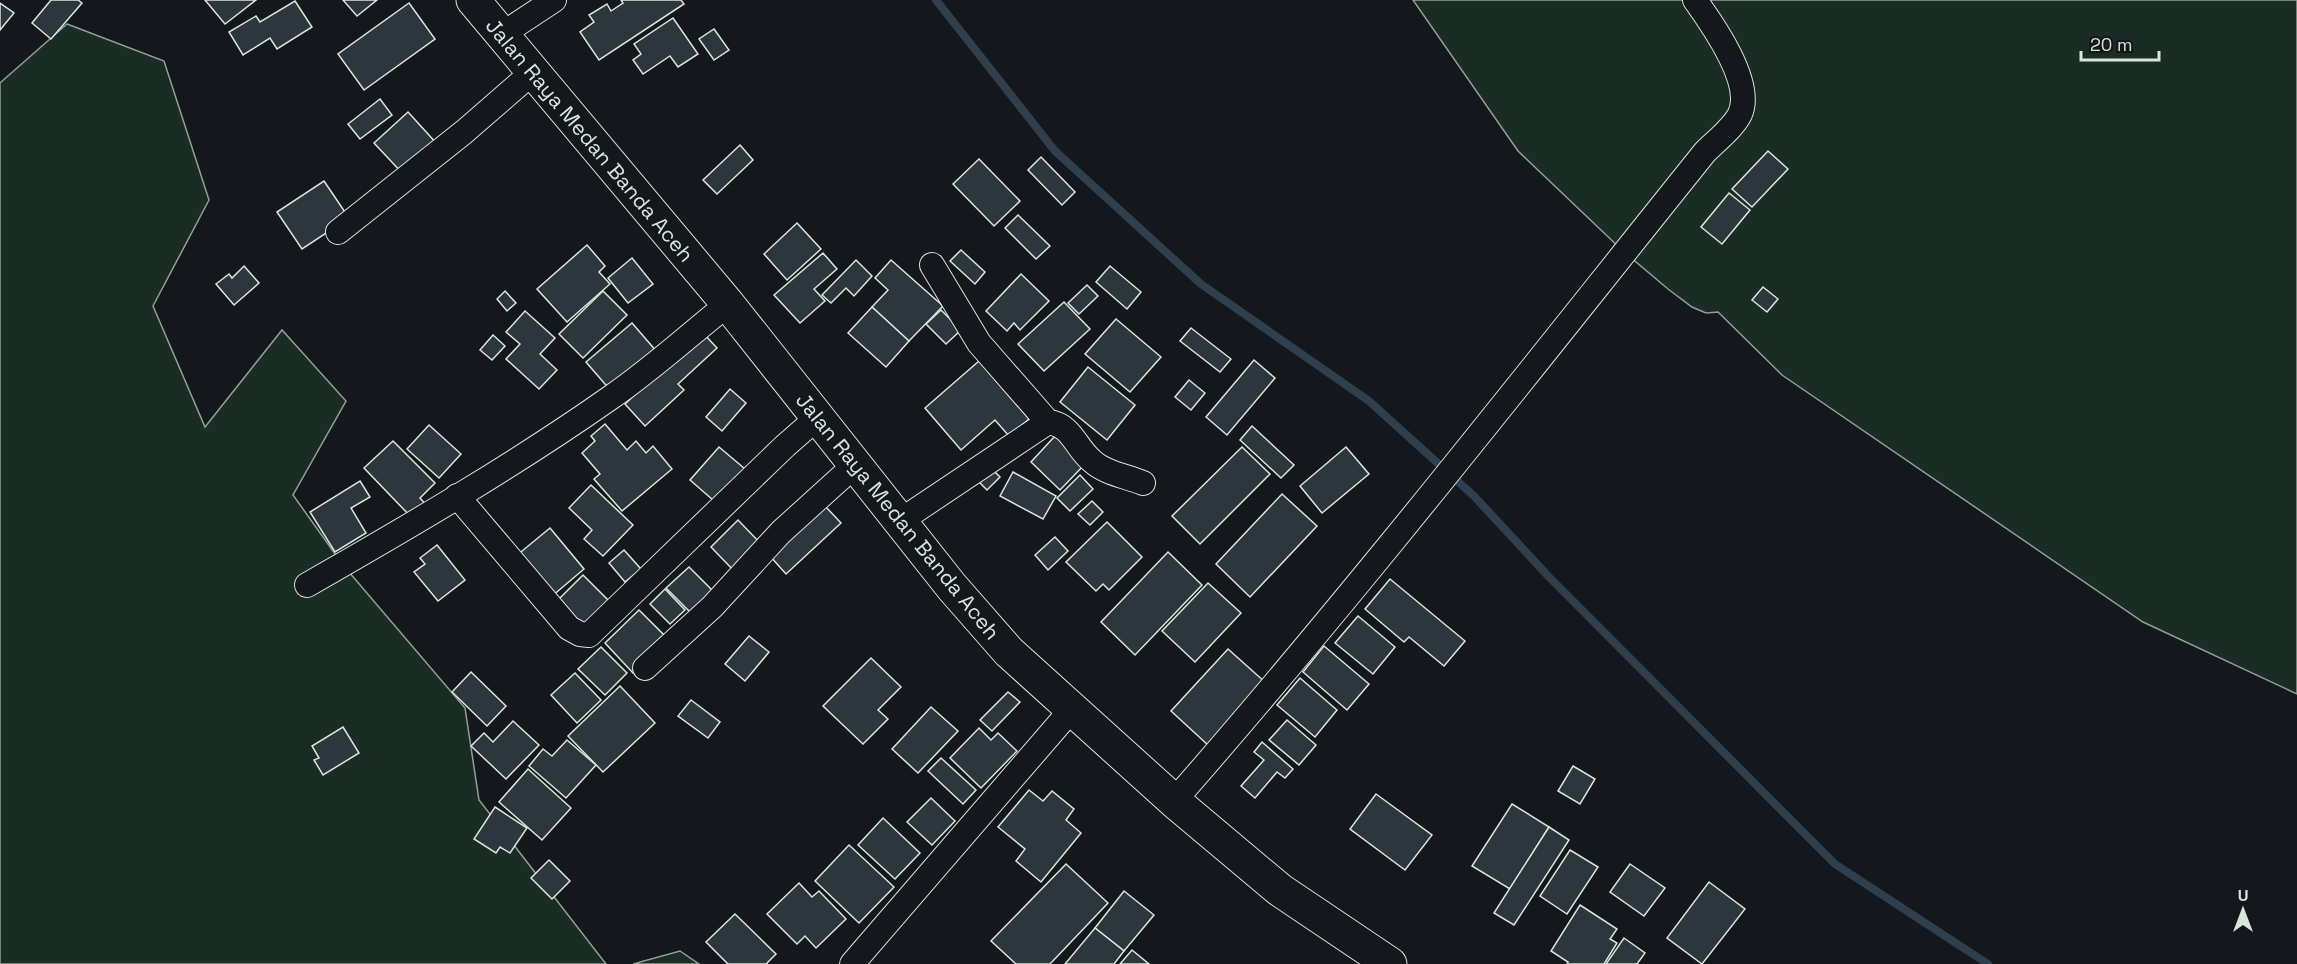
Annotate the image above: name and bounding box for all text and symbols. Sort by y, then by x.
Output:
street label: Jalan Raya Medan Banda Aceh [480,13,700,267]
scale bar [2081,24,2159,62]
text: 20 m [2090,33,2133,56]
street label: Jalan Raya Medan Banda Aceh [790,387,1006,645]
north arrow [2213,880,2273,940]
text: U [2238,885,2248,906]

